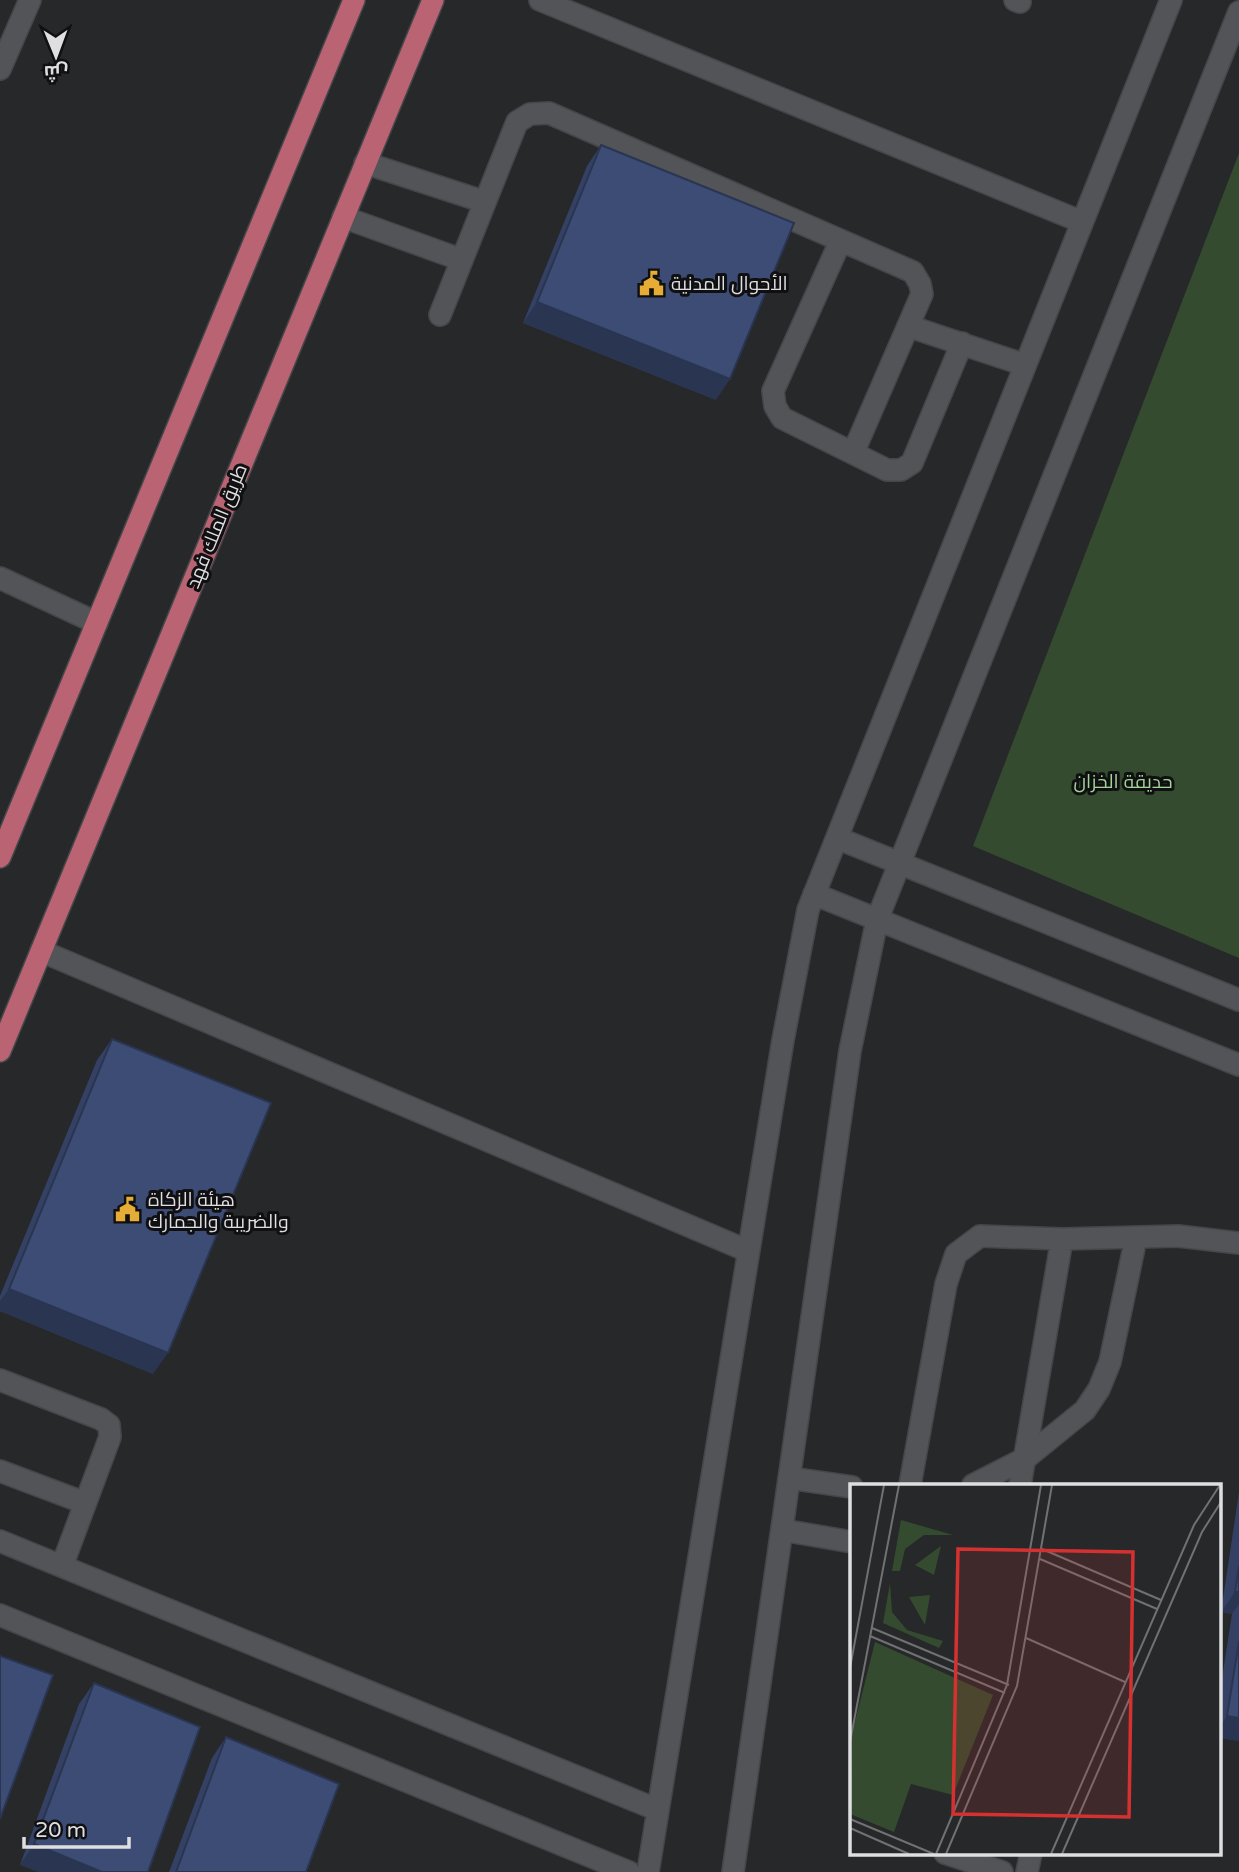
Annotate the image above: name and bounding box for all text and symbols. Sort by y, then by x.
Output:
north arrow [21,21,91,91]
text: ش [44,61,69,83]
public building icon: الأحوال المدنية [637,269,665,297]
place label: الأحوال المدنية [671,273,788,295]
street label: طريق الملك فهد [182,461,253,592]
park label: حديقة الخزان [1073,771,1173,793]
place label: هيئة الزكاة والضريبة والجمارك [148,1189,289,1233]
public building icon: هيئة الزكاة والضريبة والجمارك [114,1196,142,1224]
inset map [850,1484,1222,1854]
scale bar [24,1806,130,1850]
text: 20 m [35,1818,86,1843]

